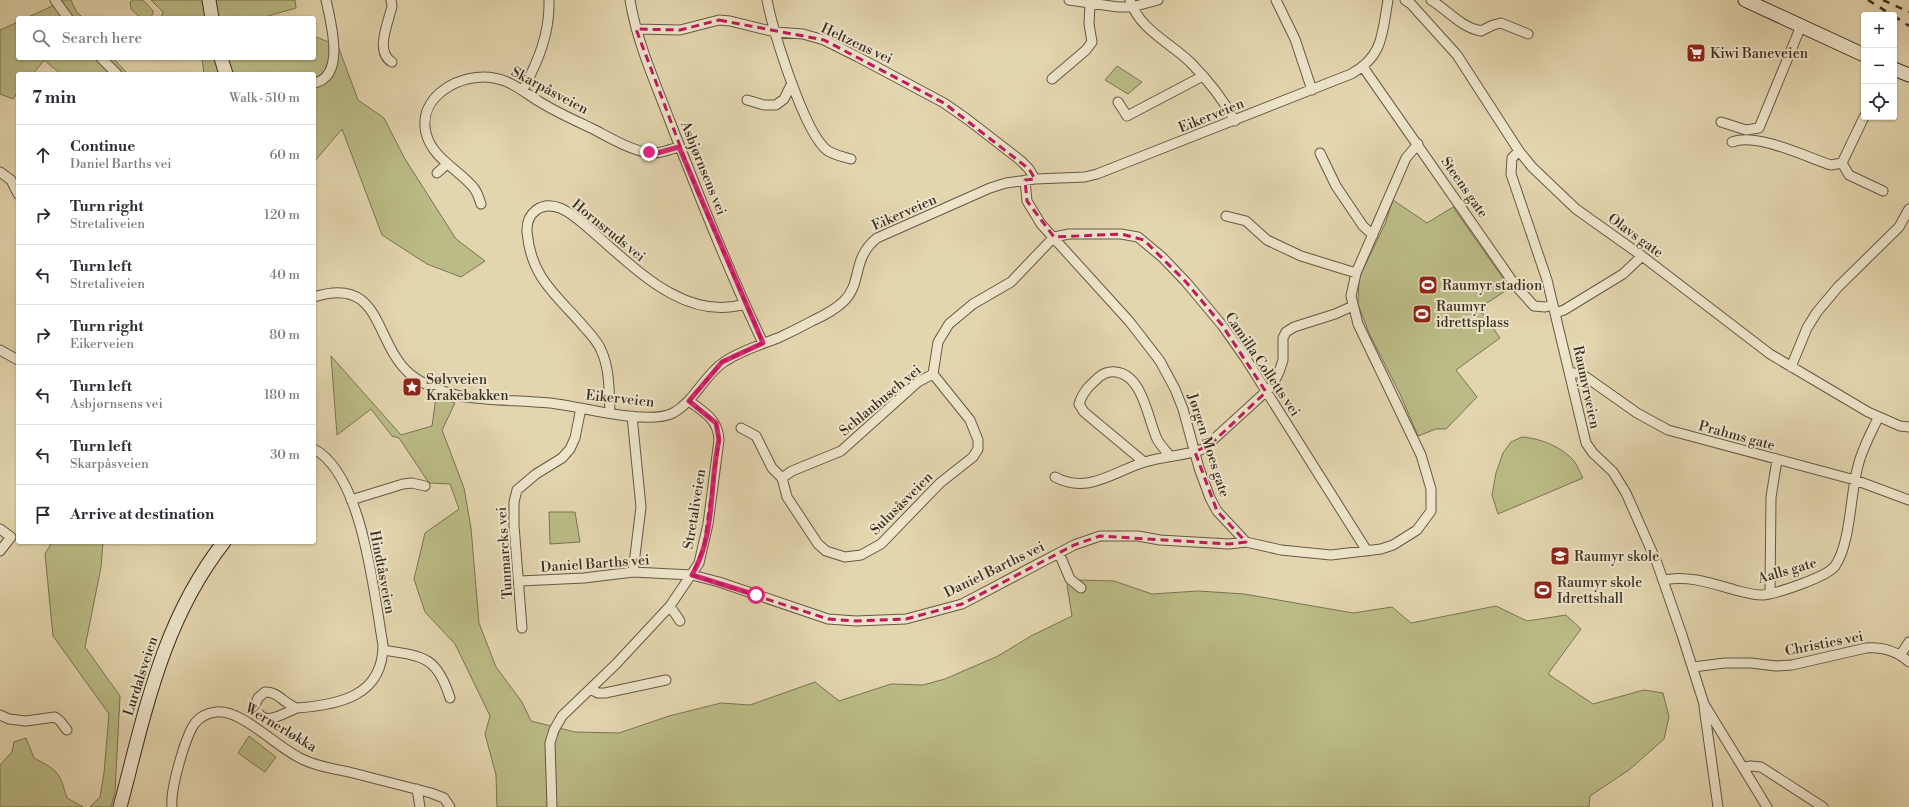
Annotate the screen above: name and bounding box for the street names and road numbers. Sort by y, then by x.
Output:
street label: Heltzens vei [818,19,896,68]
street label: Skarpåsveien [508,63,592,119]
street label: Eikerveien [1176,94,1247,137]
street label: Asbjørnsens vei [676,118,730,218]
street label: Steens gate [1437,153,1492,222]
street label: Eikerveien [869,190,940,235]
street label: Hornsruds vei [568,196,649,266]
street label: Olavs gate [1604,210,1667,262]
street label: Camilla Colletts vei [1221,309,1304,420]
street label: Raumyrveien [1568,344,1604,431]
street label: Schlanbusch vei [836,361,926,440]
street label: Eikerveien [585,386,656,412]
street label: Jørgen Moes gate [1182,390,1233,500]
street label: Prahms gate [1696,417,1777,455]
street label: Stretaliveien [680,467,710,551]
street label: Sulusåsveien [866,468,937,539]
street label: Tunmarcks vei [493,506,517,600]
street label: Hindtåsveien [365,529,399,616]
street label: Daniel Barths vei [941,538,1048,602]
street label: Daniel Barths vei [540,551,651,577]
street label: Aalls gate [1755,554,1819,588]
street label: Christies vei [1784,628,1865,660]
street label: Lurdalsveien [120,634,162,718]
street label: Wernerløkka [240,699,320,757]

